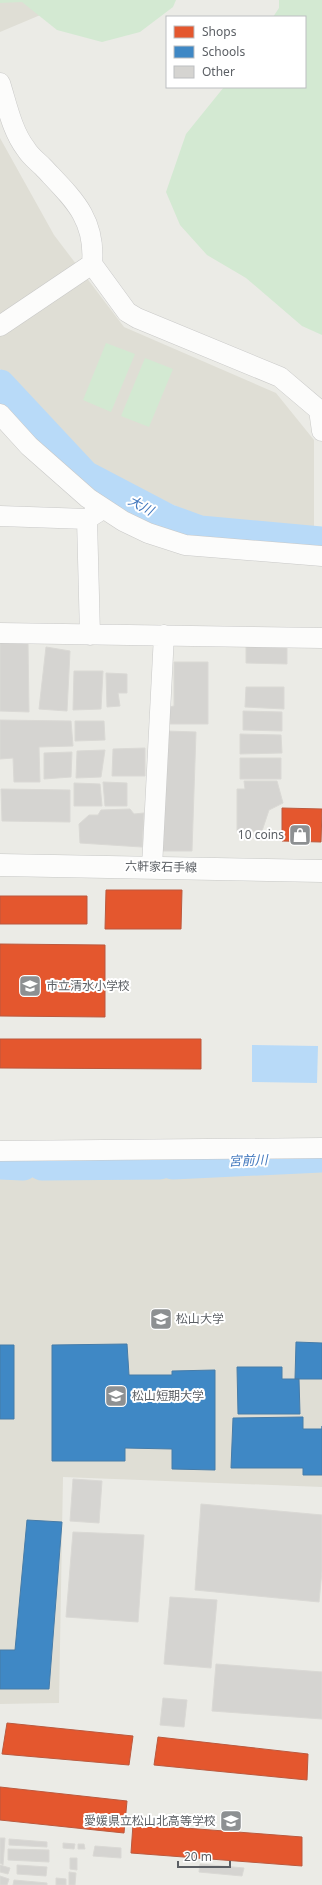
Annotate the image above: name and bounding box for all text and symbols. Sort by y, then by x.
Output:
legend [166,16,306,88]
text: Shops [202,23,237,40]
text: Schools [202,43,245,60]
text: Other [202,63,235,80]
water label: 大川 [125,491,158,520]
shop icon: 10 coins [287,822,313,848]
place label: 10 coins [238,826,284,843]
street label: 六軒家石手線 [125,857,197,876]
school or university icon: 市立清水小学校 [17,973,43,999]
place label: 市立清水小学校 [46,977,130,994]
water label: 宮前川 [228,1150,270,1170]
school or university icon: 松山大学 [148,1306,174,1332]
place label: 松山大学 [176,1310,224,1327]
school or university icon: 松山短期大学 [103,1383,129,1409]
place label: 松山短期大学 [132,1387,204,1404]
school or university icon: 愛媛県立松山北高等学校 [218,1808,244,1834]
place label: 愛媛県立松山北高等学校 [84,1812,216,1829]
scale bar [178,1843,230,1869]
text: 20 m [184,1848,212,1865]

